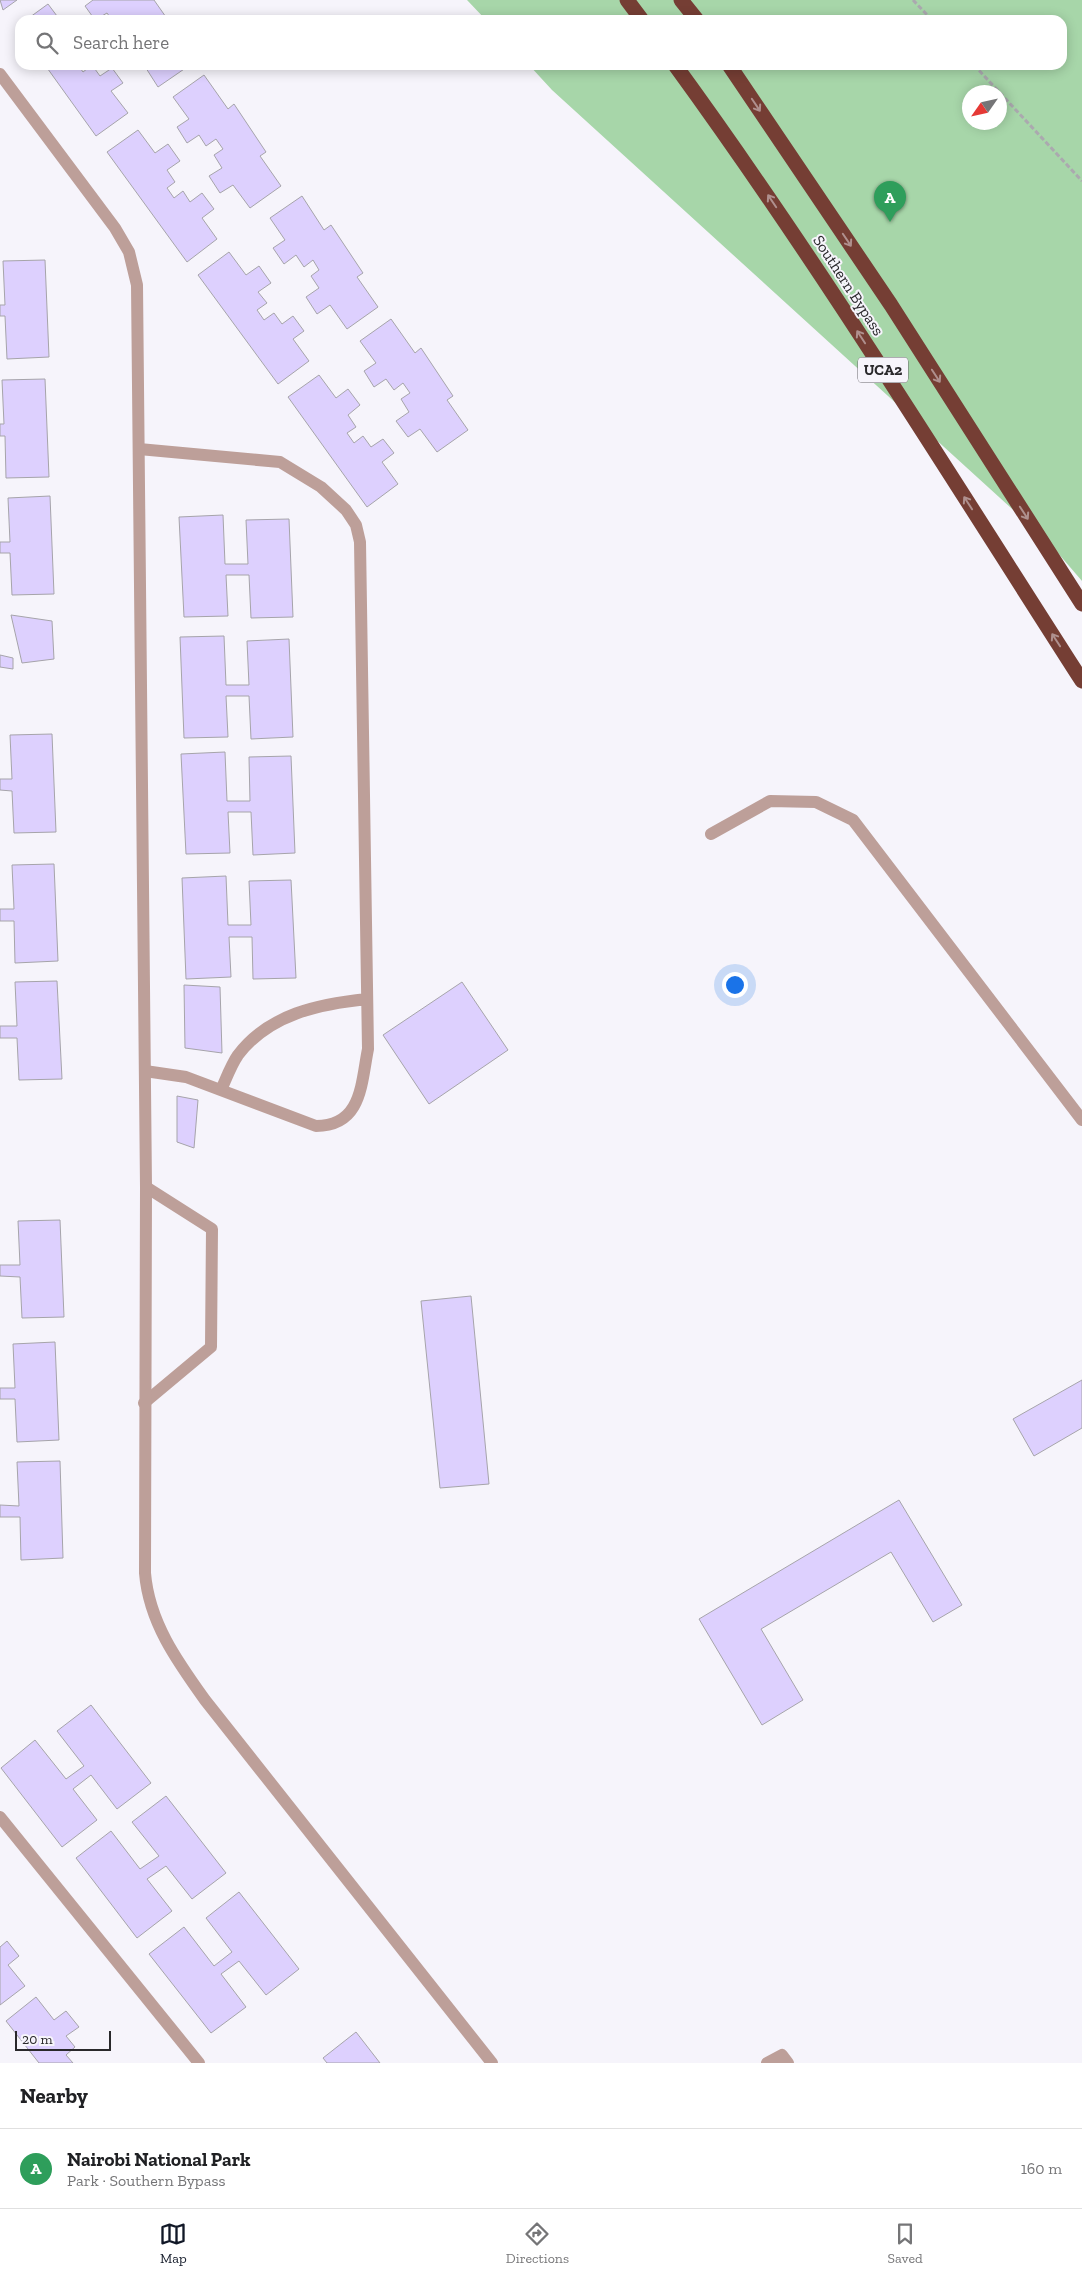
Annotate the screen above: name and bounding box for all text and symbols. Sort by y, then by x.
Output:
search box [15,15,1067,70]
icon: search [33,29,61,57]
text: Search here [73,31,169,54]
north arrow [962,85,1007,130]
one-way arrow [751,98,761,112]
pin: A [874,181,906,222]
one-way arrow [767,194,777,208]
street label: Southern Bypass [809,232,888,339]
one-way arrow [842,233,852,247]
one-way arrow [856,330,867,344]
road number: UCA2 [858,358,908,382]
one-way arrow [932,368,942,382]
one-way arrow [963,497,973,511]
one-way arrow [1019,505,1029,519]
one-way arrow [1050,633,1061,647]
your location [722,972,748,998]
scale bar [15,2028,111,2051]
text: 20 m [22,2031,53,2048]
text: Nearby [20,2083,88,2108]
text: Nairobi National Park [67,2148,250,2171]
text: A [31,2159,42,2178]
text: 160 m [1021,2159,1062,2178]
text: Park · Southern Bypass [67,2171,225,2190]
tab: Map [159,2220,187,2267]
tab: Directions [506,2220,569,2267]
tab: Saved [888,2220,923,2267]

